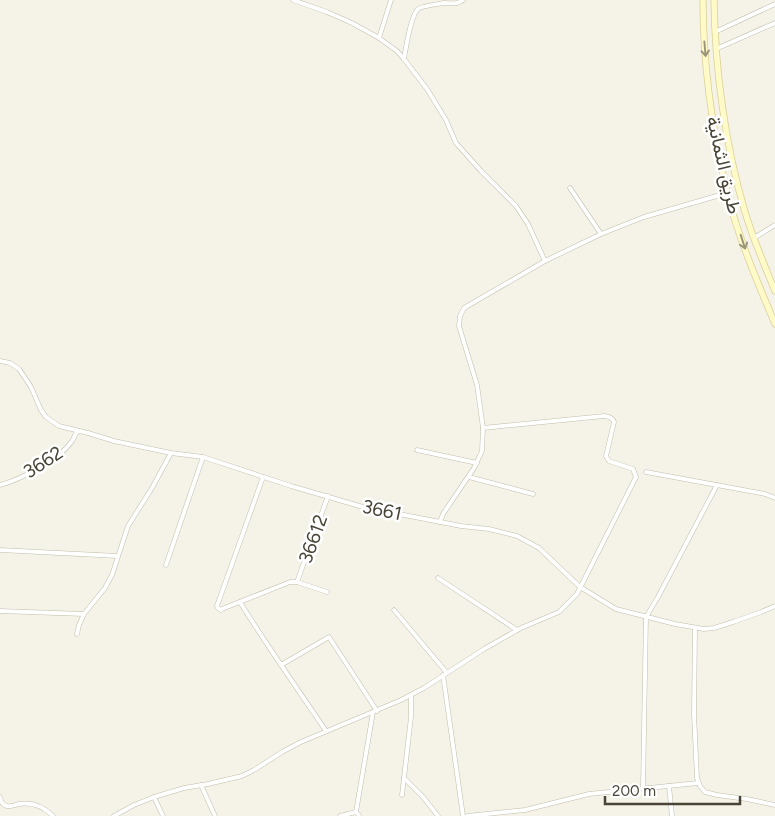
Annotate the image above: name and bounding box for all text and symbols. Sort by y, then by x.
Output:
one-way arrow [700,40,709,56]
street label: طريق الثمانية [702,114,746,216]
one-way arrow [738,234,748,250]
street label: 3662 [19,441,67,483]
street label: 3661 [360,495,404,525]
street label: 36612 [294,511,332,567]
scale bar [605,774,740,806]
text: 200 m [612,782,656,800]

